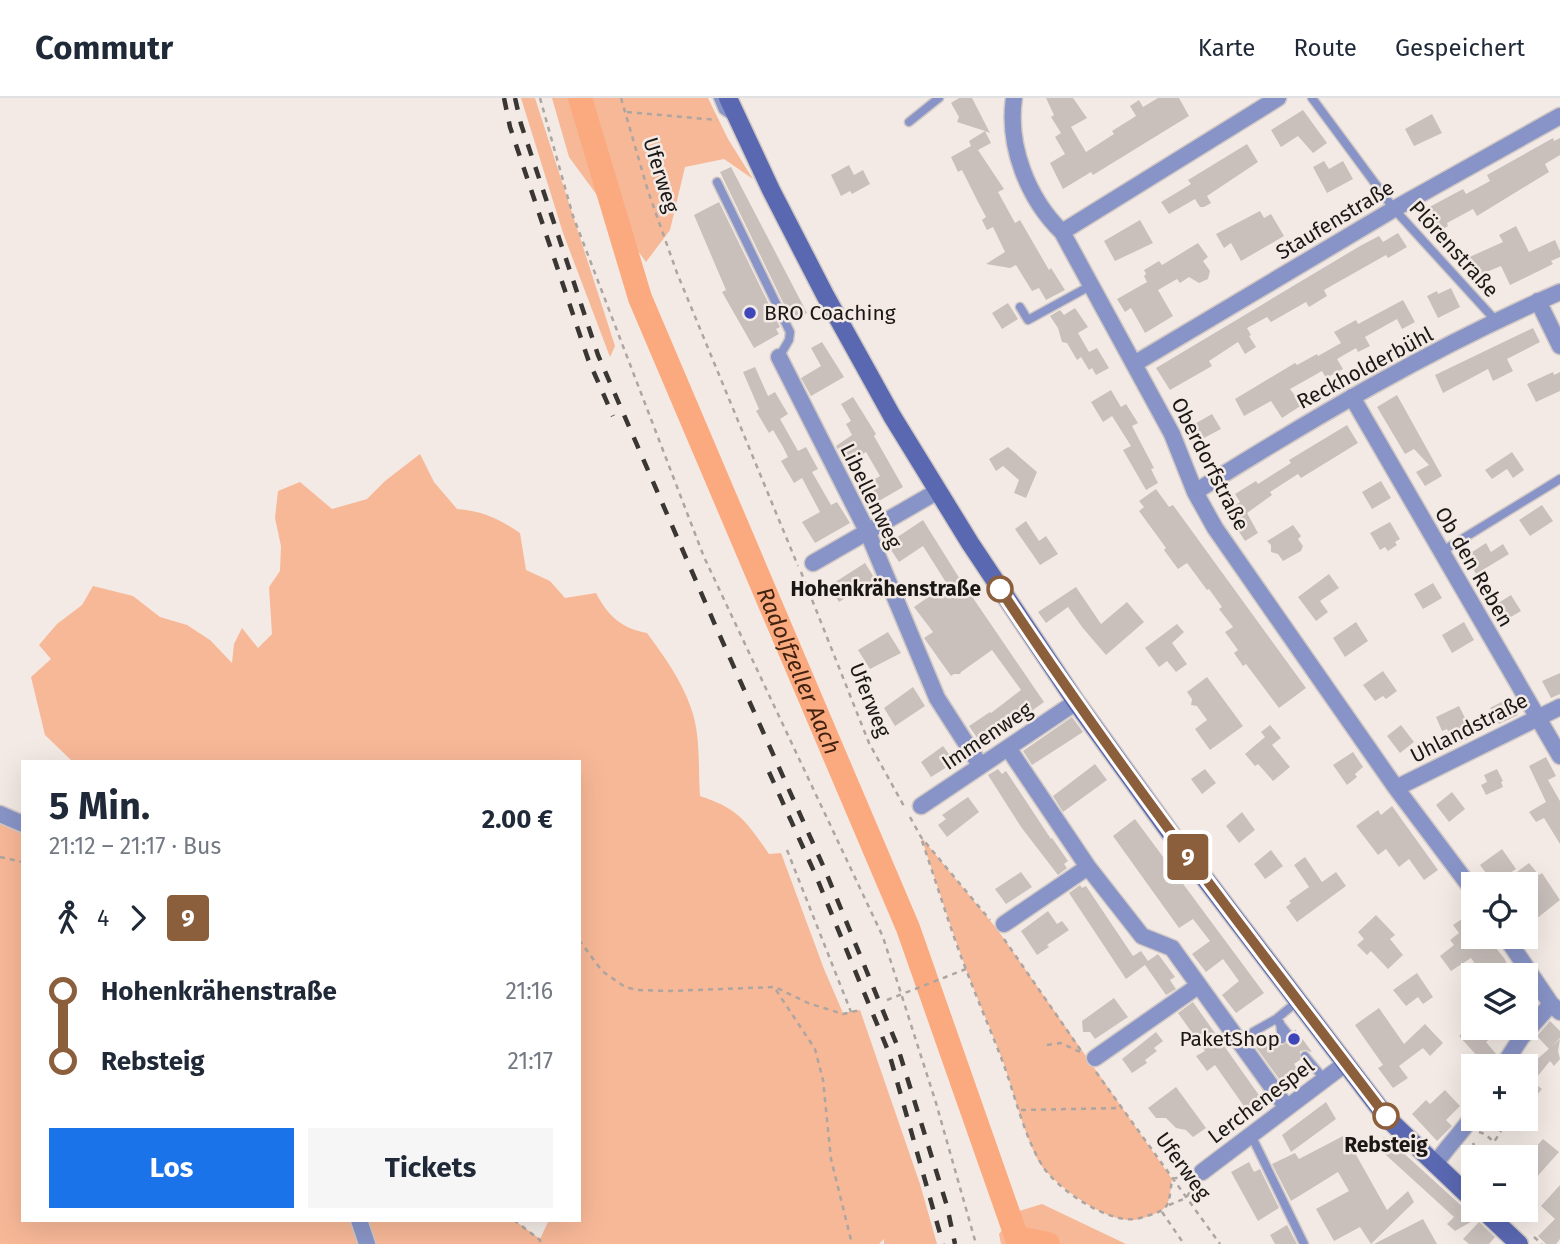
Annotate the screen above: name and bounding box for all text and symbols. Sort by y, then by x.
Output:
text: Commutr [35,28,173,68]
text: Karte [1198,34,1255,62]
text: Route [1293,34,1357,62]
text: Gespeichert [1395,34,1525,62]
street label: Uferweg [637,134,685,216]
street label: Staufenstraße [1271,175,1399,265]
street label: Plörenstraße [1404,195,1504,303]
place label: BRO Coaching [764,300,896,326]
marker: BRO Coaching [742,305,758,321]
street label: Reckholderbühl [1292,321,1438,415]
street label: Oberdorfstraße [1165,393,1255,535]
street label: Libellenweg [834,439,908,553]
street label: Ob den Reben [1429,502,1519,632]
place label: Hohenkrähenstraße [791,576,981,602]
marker: Hohenkrähenstraße [987,576,1013,602]
water label: Radolfzeller Aach [751,583,847,759]
street label: Uferweg [843,659,897,741]
street label: Uhlandstraße [1406,687,1532,769]
street label: Immenweg [937,696,1037,776]
text: 5 Min. [49,783,150,829]
text: 2.00 € [482,804,553,835]
text: 21:12 – 21:17 · Bus [49,832,221,860]
line badge: 9 [1165,834,1211,880]
text: 9 [1181,843,1195,871]
map controls [1461,872,1538,1222]
button: locate [1461,872,1538,949]
icon: walk [49,899,87,937]
icon: forward [119,899,157,937]
text: 4 [97,904,109,932]
text: 9 [181,904,195,932]
button: layers [1461,963,1538,1040]
text: Hohenkrähenstraße [101,976,337,1007]
text: 21:16 [505,977,553,1005]
place label: PaketShop [1179,1026,1280,1052]
marker: PaketShop [1286,1031,1302,1047]
text: Rebsteig [101,1046,205,1077]
text: 21:17 [507,1047,553,1075]
street label: Lerchenespel [1203,1053,1319,1149]
button: + [1461,1054,1538,1131]
marker: Rebsteig [1373,1103,1399,1129]
street label: Uferweg [1150,1127,1216,1205]
button: Los [49,1128,294,1208]
button: Tickets [308,1128,553,1208]
place label: Rebsteig [1344,1132,1428,1158]
button: − [1461,1145,1538,1222]

